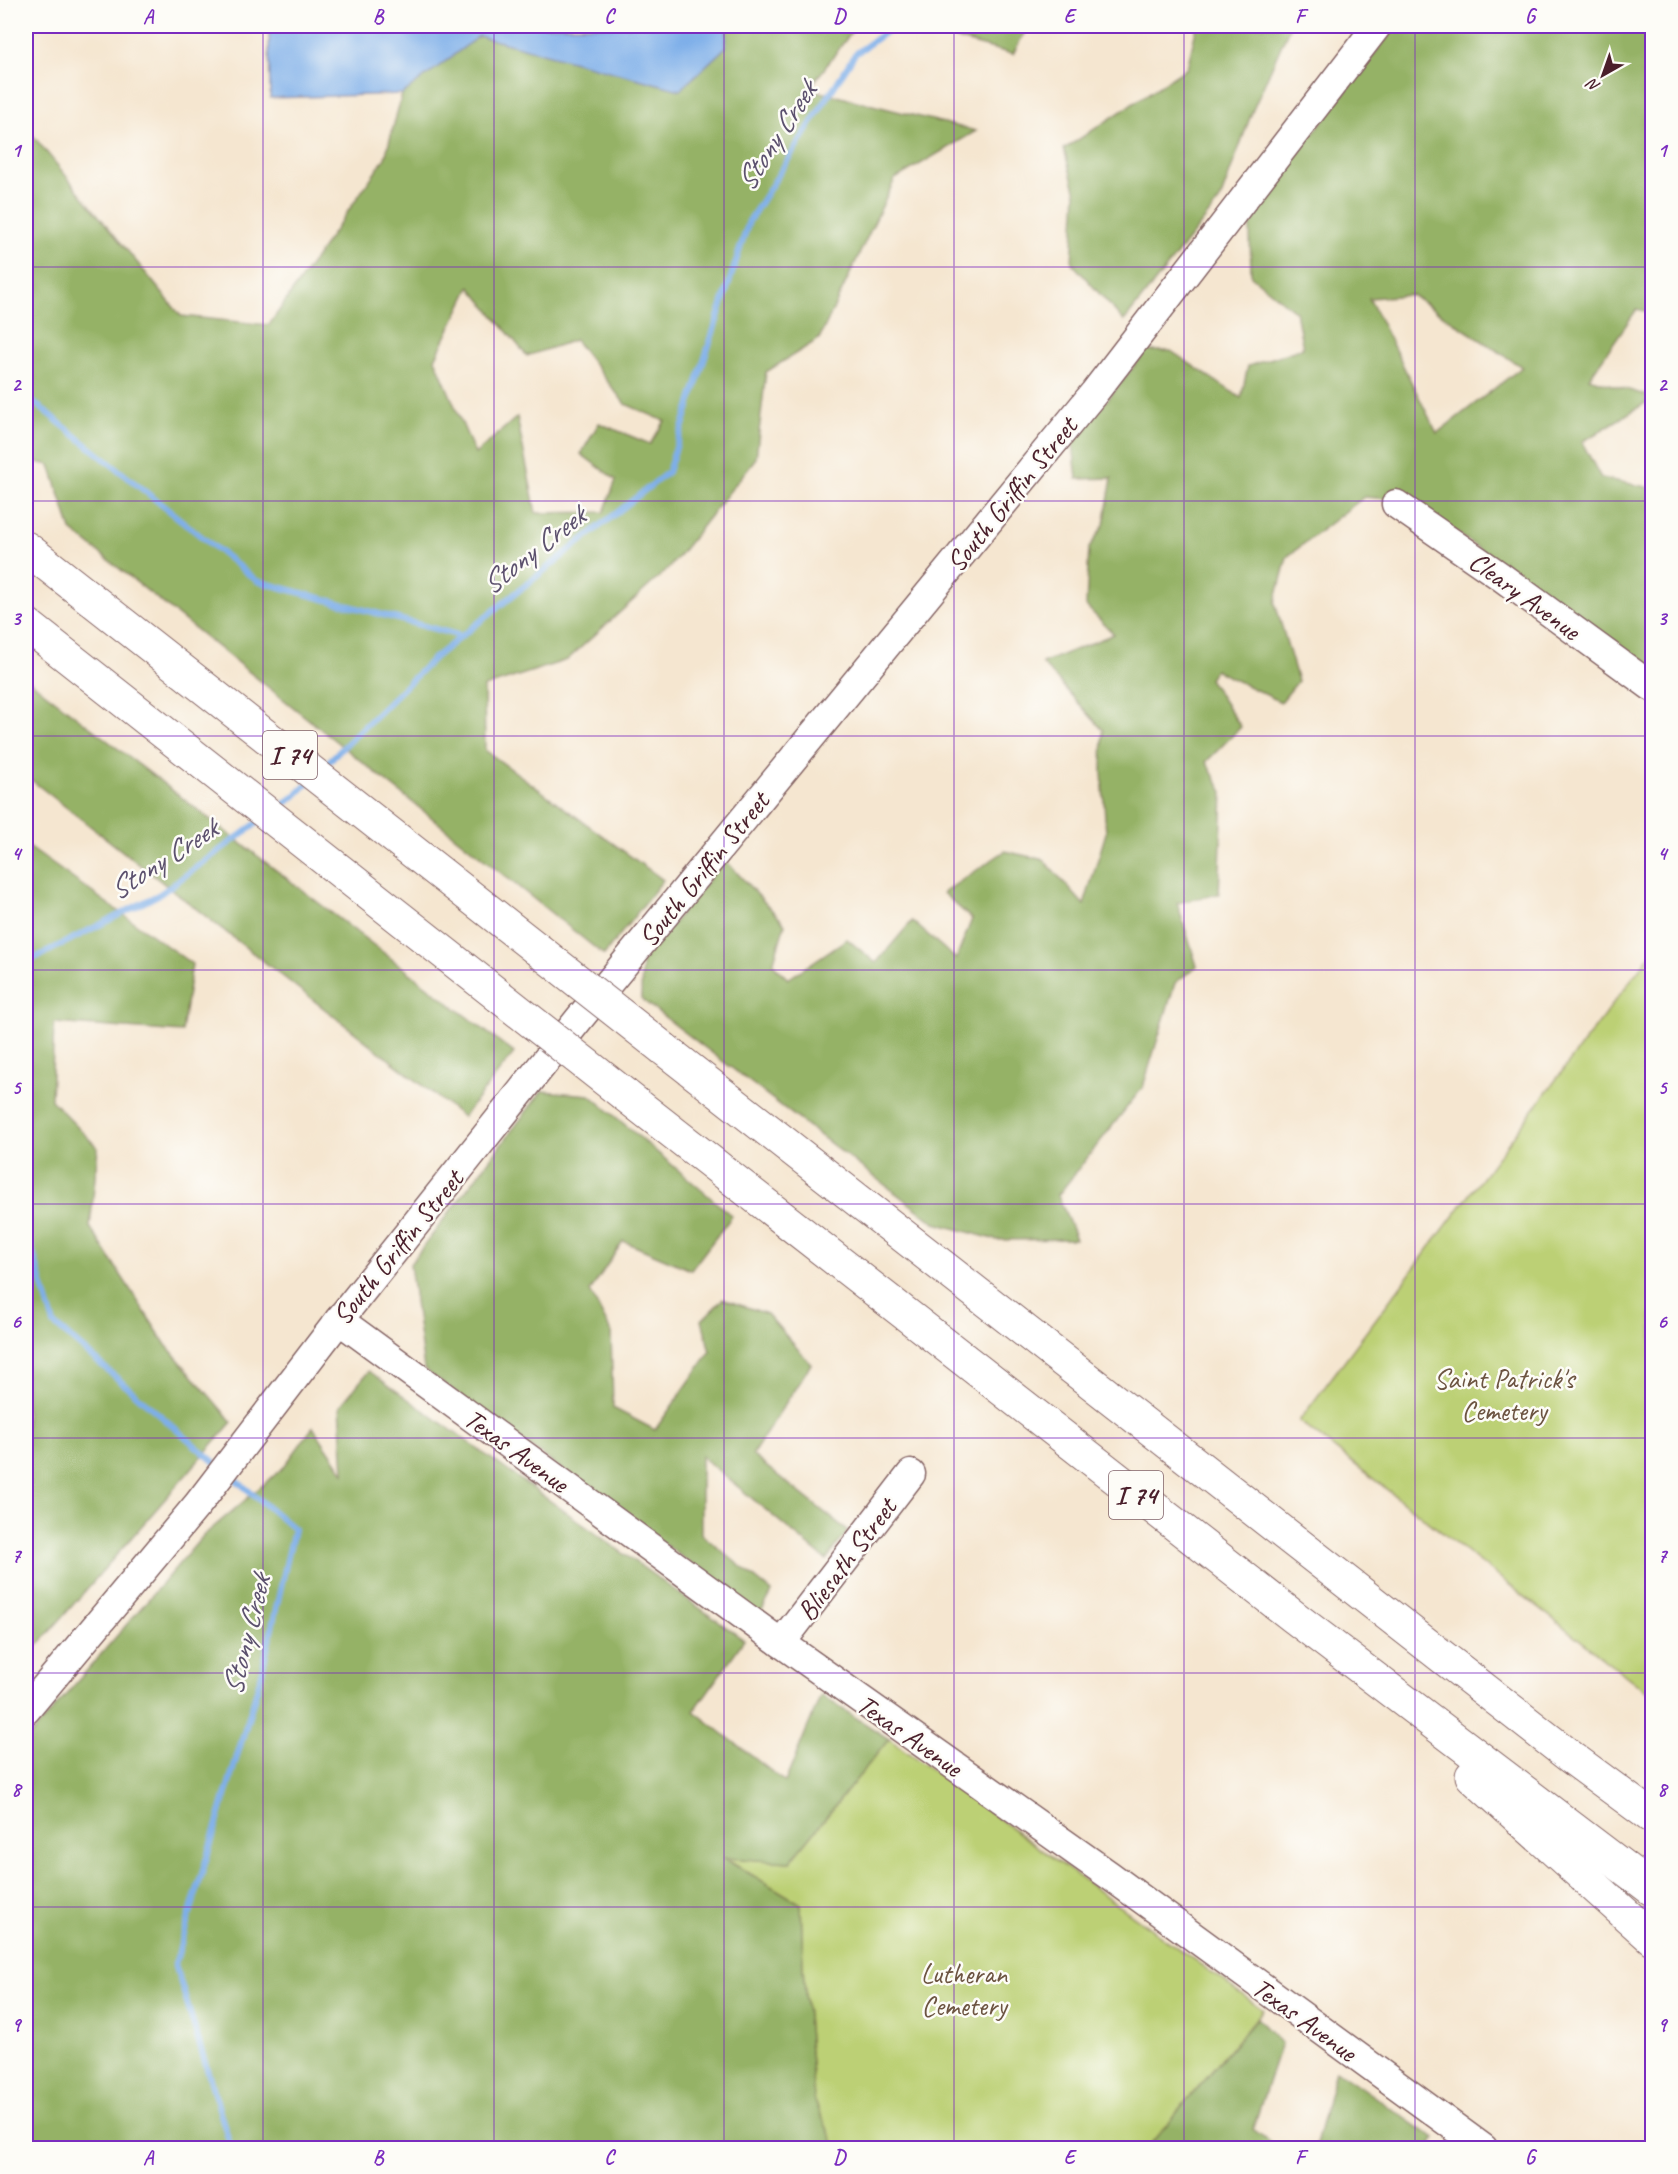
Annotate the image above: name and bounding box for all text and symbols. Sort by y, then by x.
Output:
text: A [143,4,155,29]
text: B [373,4,385,29]
text: C [604,4,616,29]
text: D [833,4,847,29]
text: E [1064,4,1078,29]
text: F [1295,4,1309,29]
text: G [1525,4,1538,29]
north arrow [1573,45,1633,105]
water label: Stony Creek [727,70,828,198]
text: N [1581,73,1604,97]
text: 1 [12,138,23,163]
text: 1 [1658,138,1669,163]
text: 2 [12,372,23,397]
text: 2 [1658,372,1669,397]
street label: South Griffin Street [938,408,1086,579]
water label: Stony Creek [473,494,597,603]
street label: Cleary Avenue [1462,543,1589,649]
text: 3 [12,606,23,631]
text: 3 [1658,606,1669,631]
road number: I 74 [263,731,317,779]
street label: South Griffin Street [630,783,778,954]
water label: Stony Creek [101,807,229,908]
text: 4 [12,841,24,866]
text: 4 [1658,841,1670,866]
text: 5 [12,1075,23,1100]
text: 5 [1658,1075,1669,1100]
street label: South Griffin Street [324,1161,472,1332]
text: 6 [11,1309,22,1334]
text: 6 [1657,1309,1668,1334]
park label: Saint Patrick's Cemetery [1434,1361,1577,1428]
street label: Texas Avenue [458,1401,577,1501]
road number: I 74 [1109,1471,1163,1519]
street label: Bliesath Street [789,1489,905,1627]
text: 7 [12,1543,23,1568]
text: 7 [1658,1543,1669,1568]
water label: Stony Creek [213,1566,280,1699]
street label: Texas Avenue [850,1686,971,1785]
text: 8 [12,1777,24,1802]
text: 8 [1658,1777,1670,1802]
park label: Lutheran Cemetery [921,1956,1009,2023]
street label: Texas Avenue [1246,1970,1365,2070]
text: 9 [12,2012,23,2037]
text: 9 [1658,2012,1669,2037]
text: A [143,2145,155,2170]
text: B [373,2145,385,2170]
text: C [604,2145,616,2170]
text: D [833,2145,847,2170]
text: E [1064,2145,1078,2170]
text: F [1295,2145,1309,2170]
text: G [1525,2145,1538,2170]

